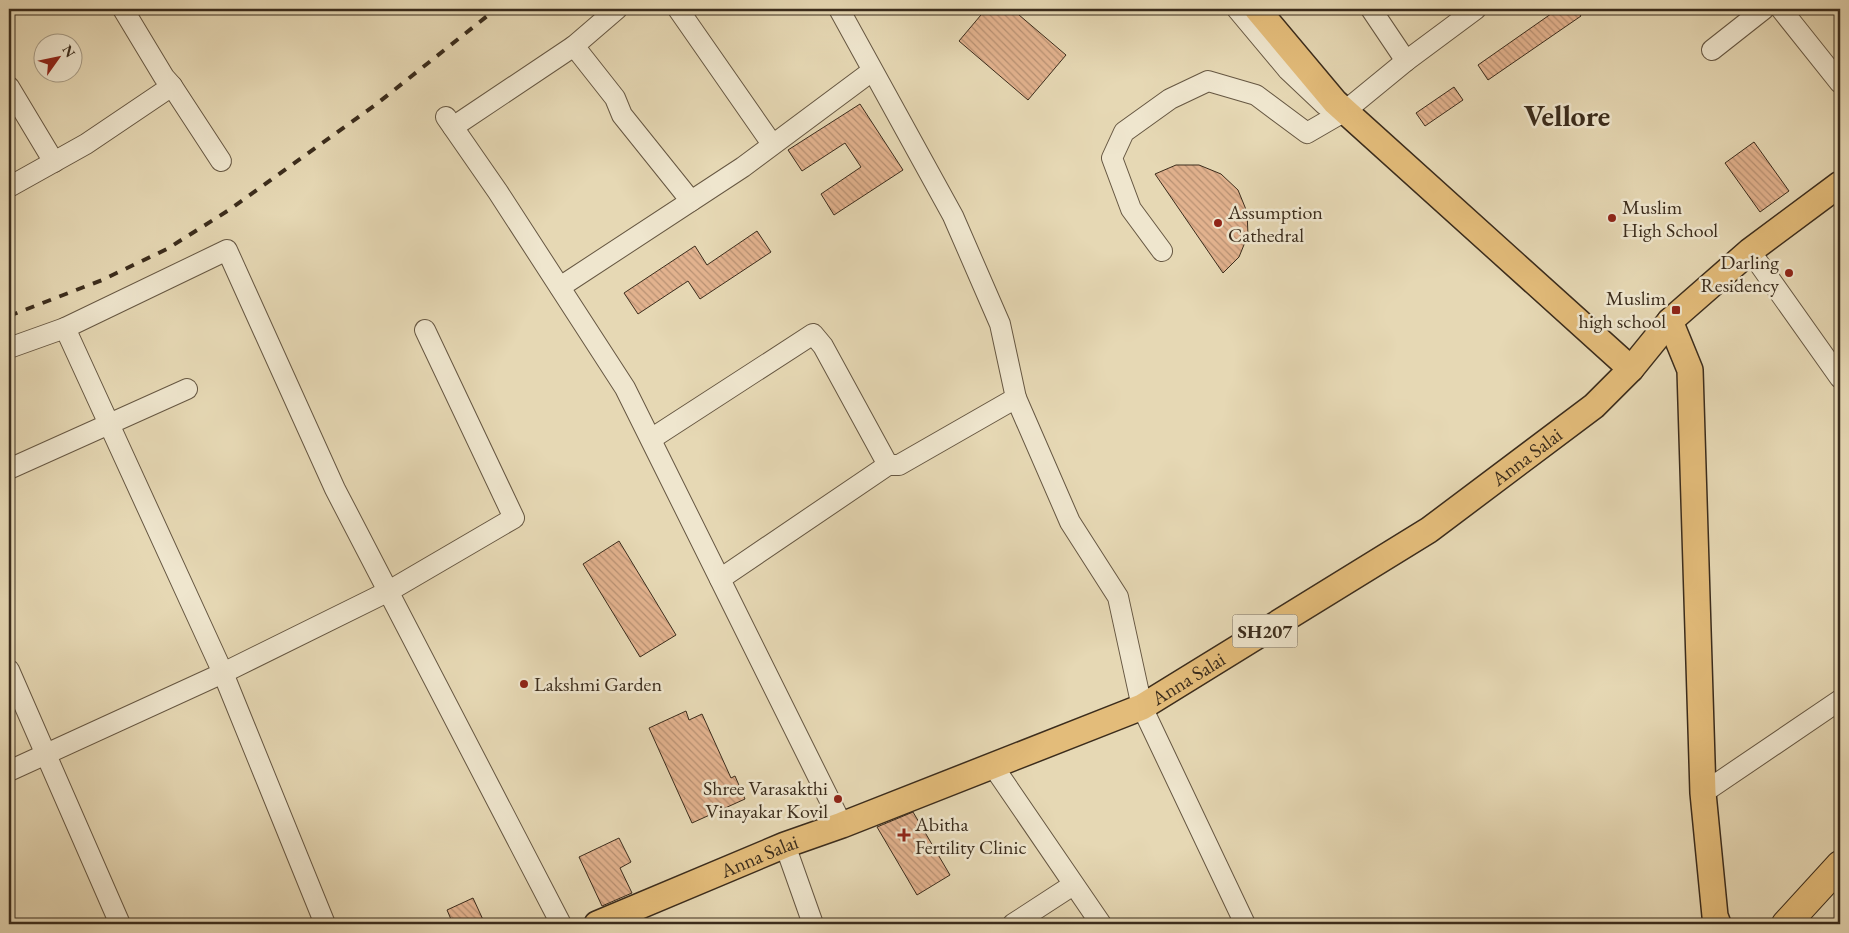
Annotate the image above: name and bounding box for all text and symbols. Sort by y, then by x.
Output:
north arrow [32,32,82,82]
text: N [58,41,80,61]
district label: Vellore [1524,96,1610,135]
place label: Muslim High School [1622,194,1718,243]
place label: Assumption Cathedral [1227,199,1323,248]
marker: Muslim High School [1606,212,1618,224]
marker: Assumption Cathedral [1212,217,1224,229]
place label: Darling Residency [1701,249,1779,298]
marker: Darling Residency [1783,267,1795,279]
place label: Muslim high school [1579,285,1666,334]
marker: Muslim high school [1670,304,1682,316]
street label: Anna Salai [1485,422,1567,492]
road number: SH207 [1232,614,1298,648]
street label: Anna Salai [1146,646,1230,712]
place label: Lakshmi Garden [534,671,662,697]
marker: Lakshmi Garden [518,678,530,690]
place label: Shree Varasakthi Vinayakar Kovil [703,775,828,824]
marker: Shree Varasakthi Vinayakar Kovil [832,793,844,805]
place label: Abitha Fertility Clinic [914,811,1027,860]
street label: Anna Salai [716,828,802,884]
marker: Abitha Fertility Clinic [897,828,911,842]

